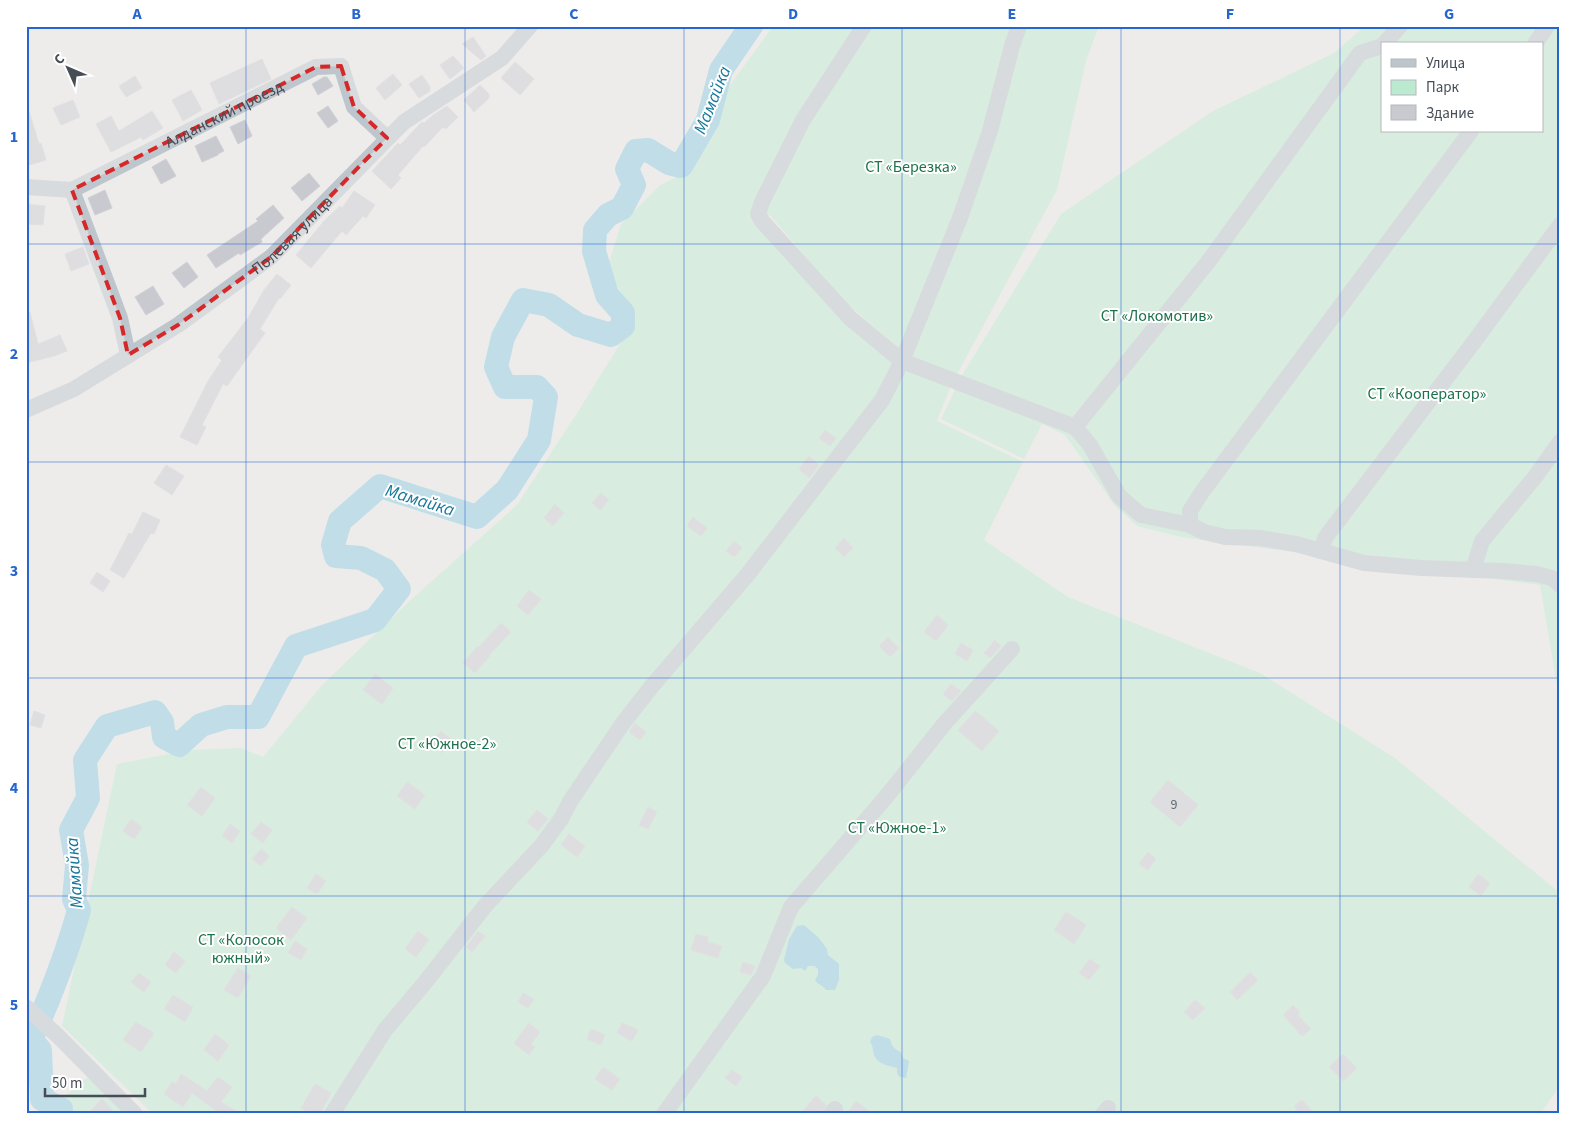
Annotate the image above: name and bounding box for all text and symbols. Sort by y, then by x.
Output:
text: A [131,3,142,25]
text: B [351,3,361,25]
text: C [569,3,579,25]
text: D [788,3,798,25]
text: E [1008,3,1016,25]
text: F [1226,3,1234,25]
text: G [1444,3,1454,25]
north arrow [42,42,92,92]
legend [1381,42,1544,132]
text: С [50,50,69,69]
text: Улица [1426,53,1465,74]
water label: Мамайка [688,62,737,138]
street label: Алданский проезд [161,75,288,153]
text: Парк [1426,77,1460,98]
text: Здание [1426,103,1474,124]
text: 1 [10,126,18,148]
park label: СТ «Березка» [865,156,957,178]
street label: Полевая улица [247,191,338,280]
park label: СТ «Локомотив» [1101,305,1213,327]
text: 2 [10,343,18,365]
park label: СТ «Кооператор» [1368,383,1487,405]
water label: Мамайка [382,478,458,523]
text: 3 [10,560,18,582]
park label: СТ «Южное-2» [398,733,496,755]
text: 4 [10,777,19,799]
house number: 9 [1171,795,1178,815]
park label: СТ «Южное-1» [848,817,946,839]
water label: Мамайка [60,836,89,909]
park label: СТ «Колосок южный» [198,929,284,969]
text: 5 [10,994,18,1016]
scale bar [45,1065,145,1097]
text: 50 m [52,1073,82,1094]

